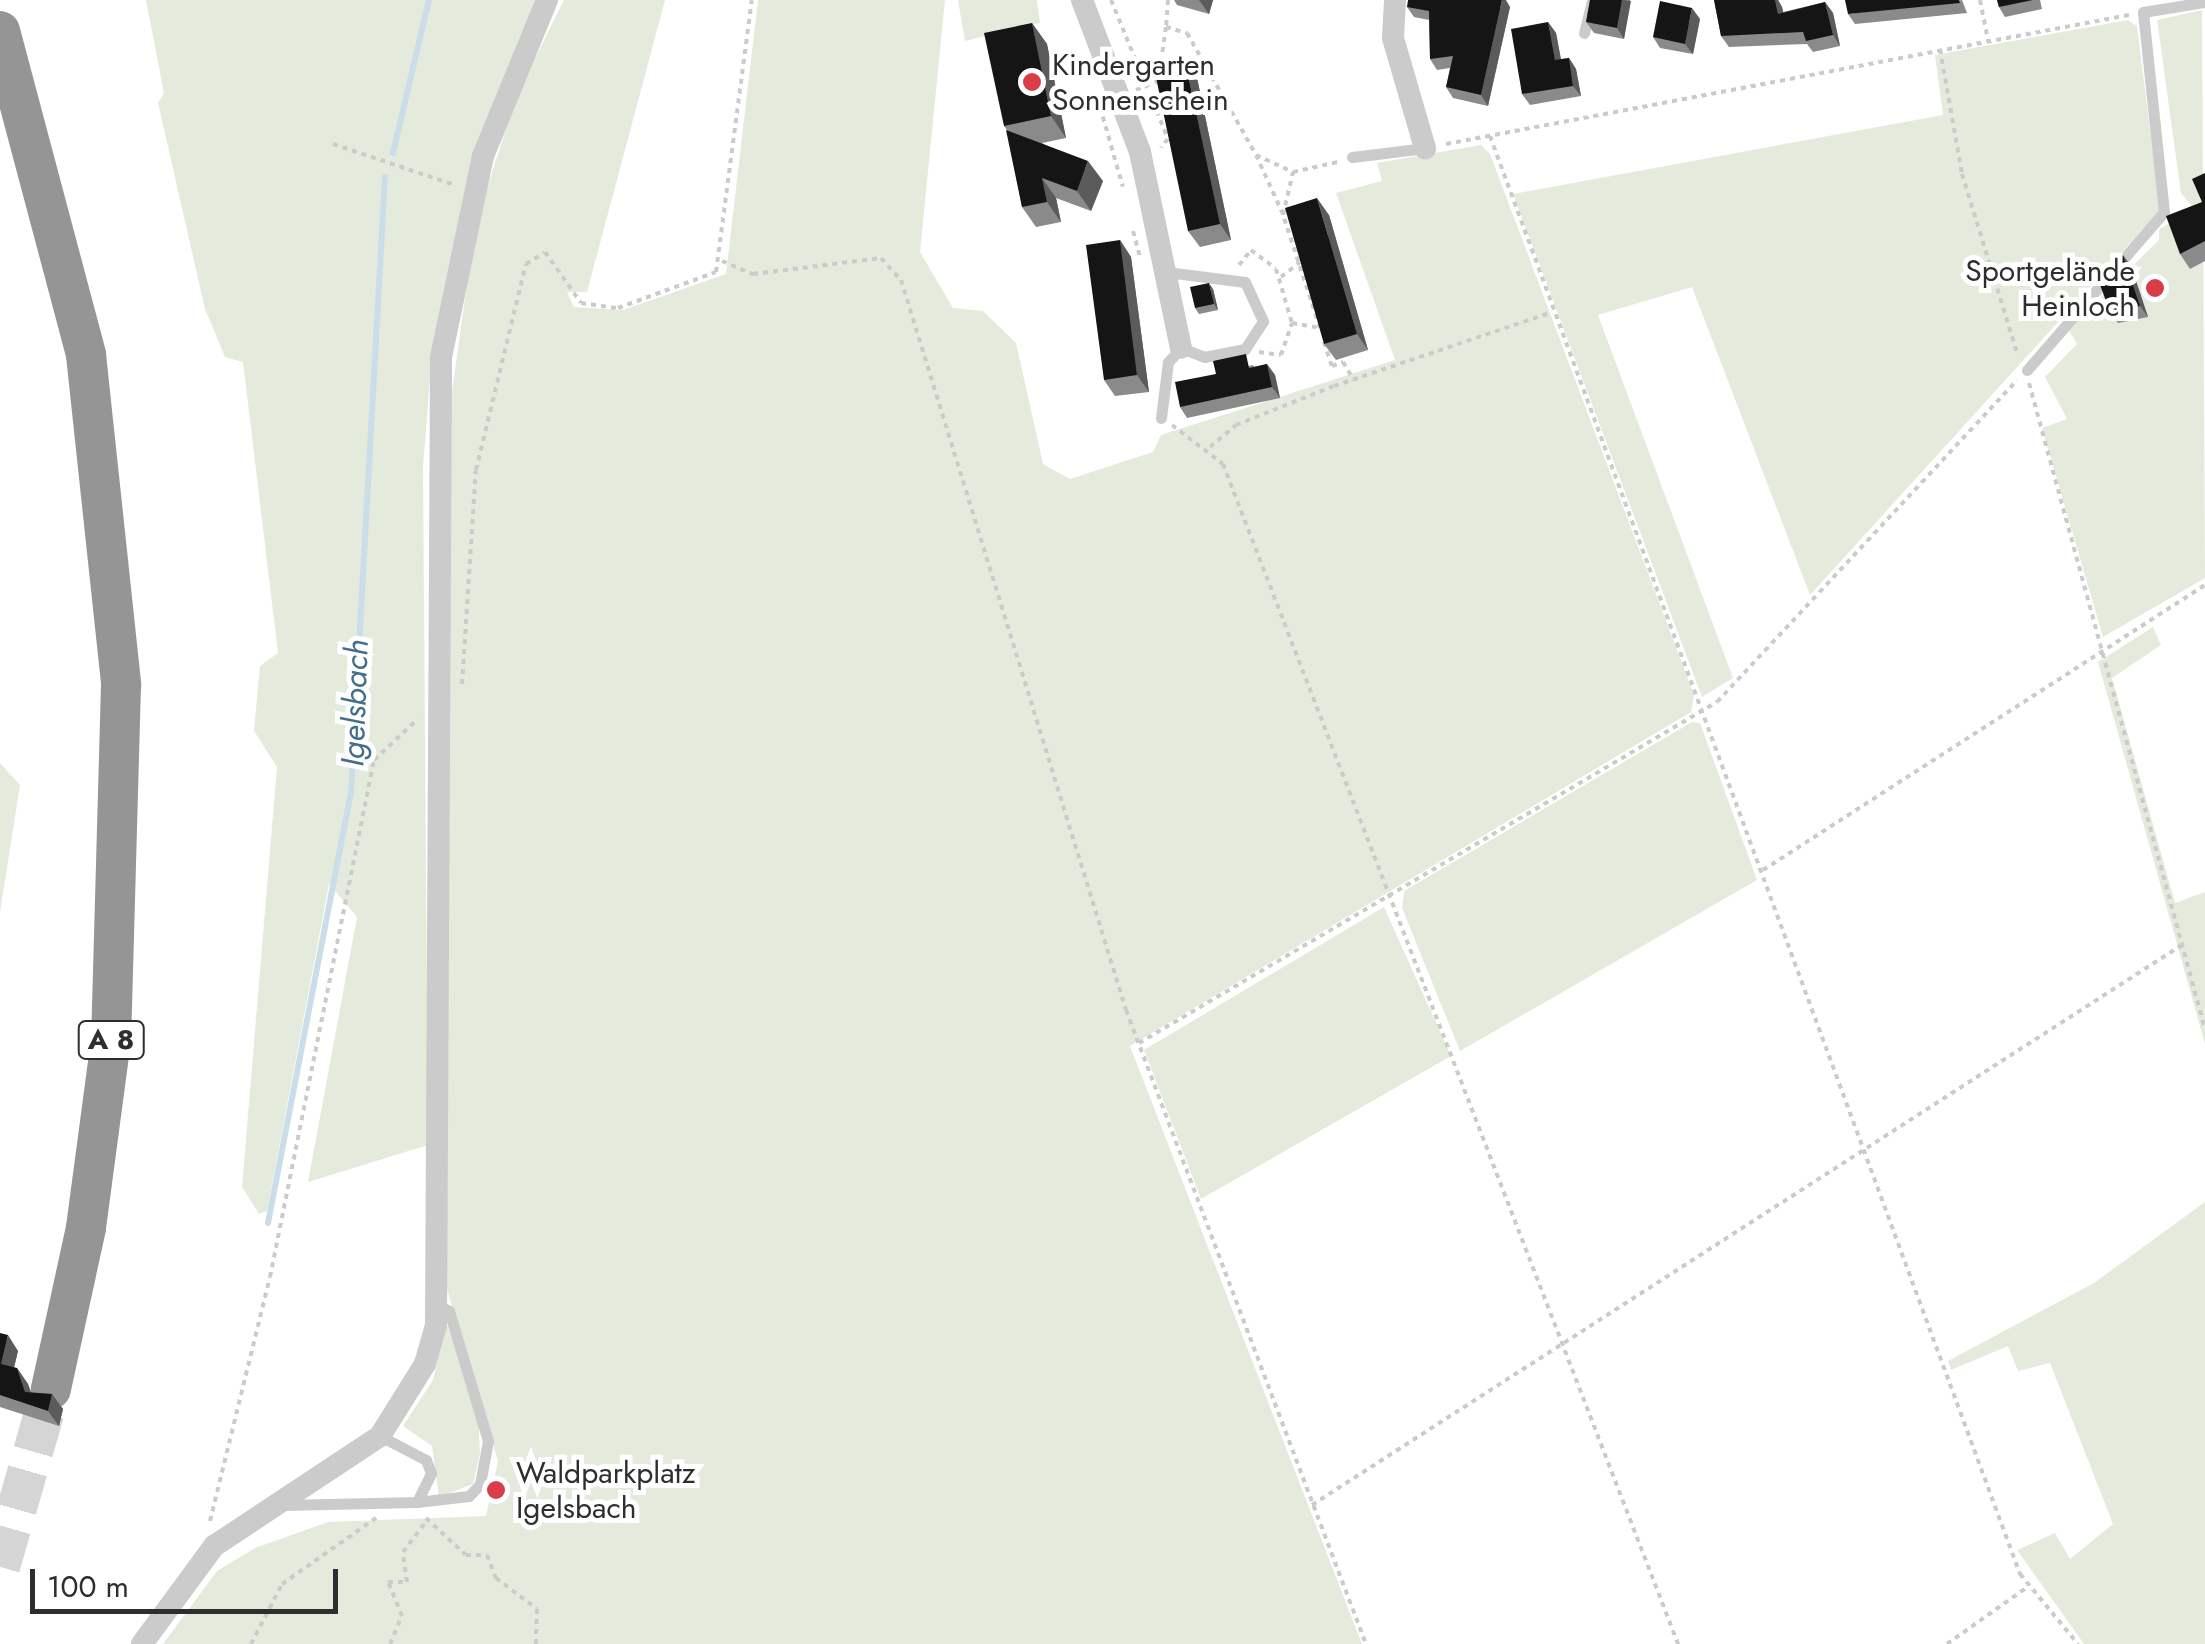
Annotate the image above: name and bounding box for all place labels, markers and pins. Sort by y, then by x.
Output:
place label: Kindergarten Sonnenschein [1052,47,1229,118]
marker: Kindergarten Sonnenschein [1021,71,1043,93]
place label: Sportgelände Heinloch [1965,253,2135,324]
marker: Sportgelände Heinloch [2144,277,2166,299]
place label: Waldparkplatz Igelsbach [516,1455,696,1526]
marker: Waldparkplatz Igelsbach [485,1479,507,1501]

